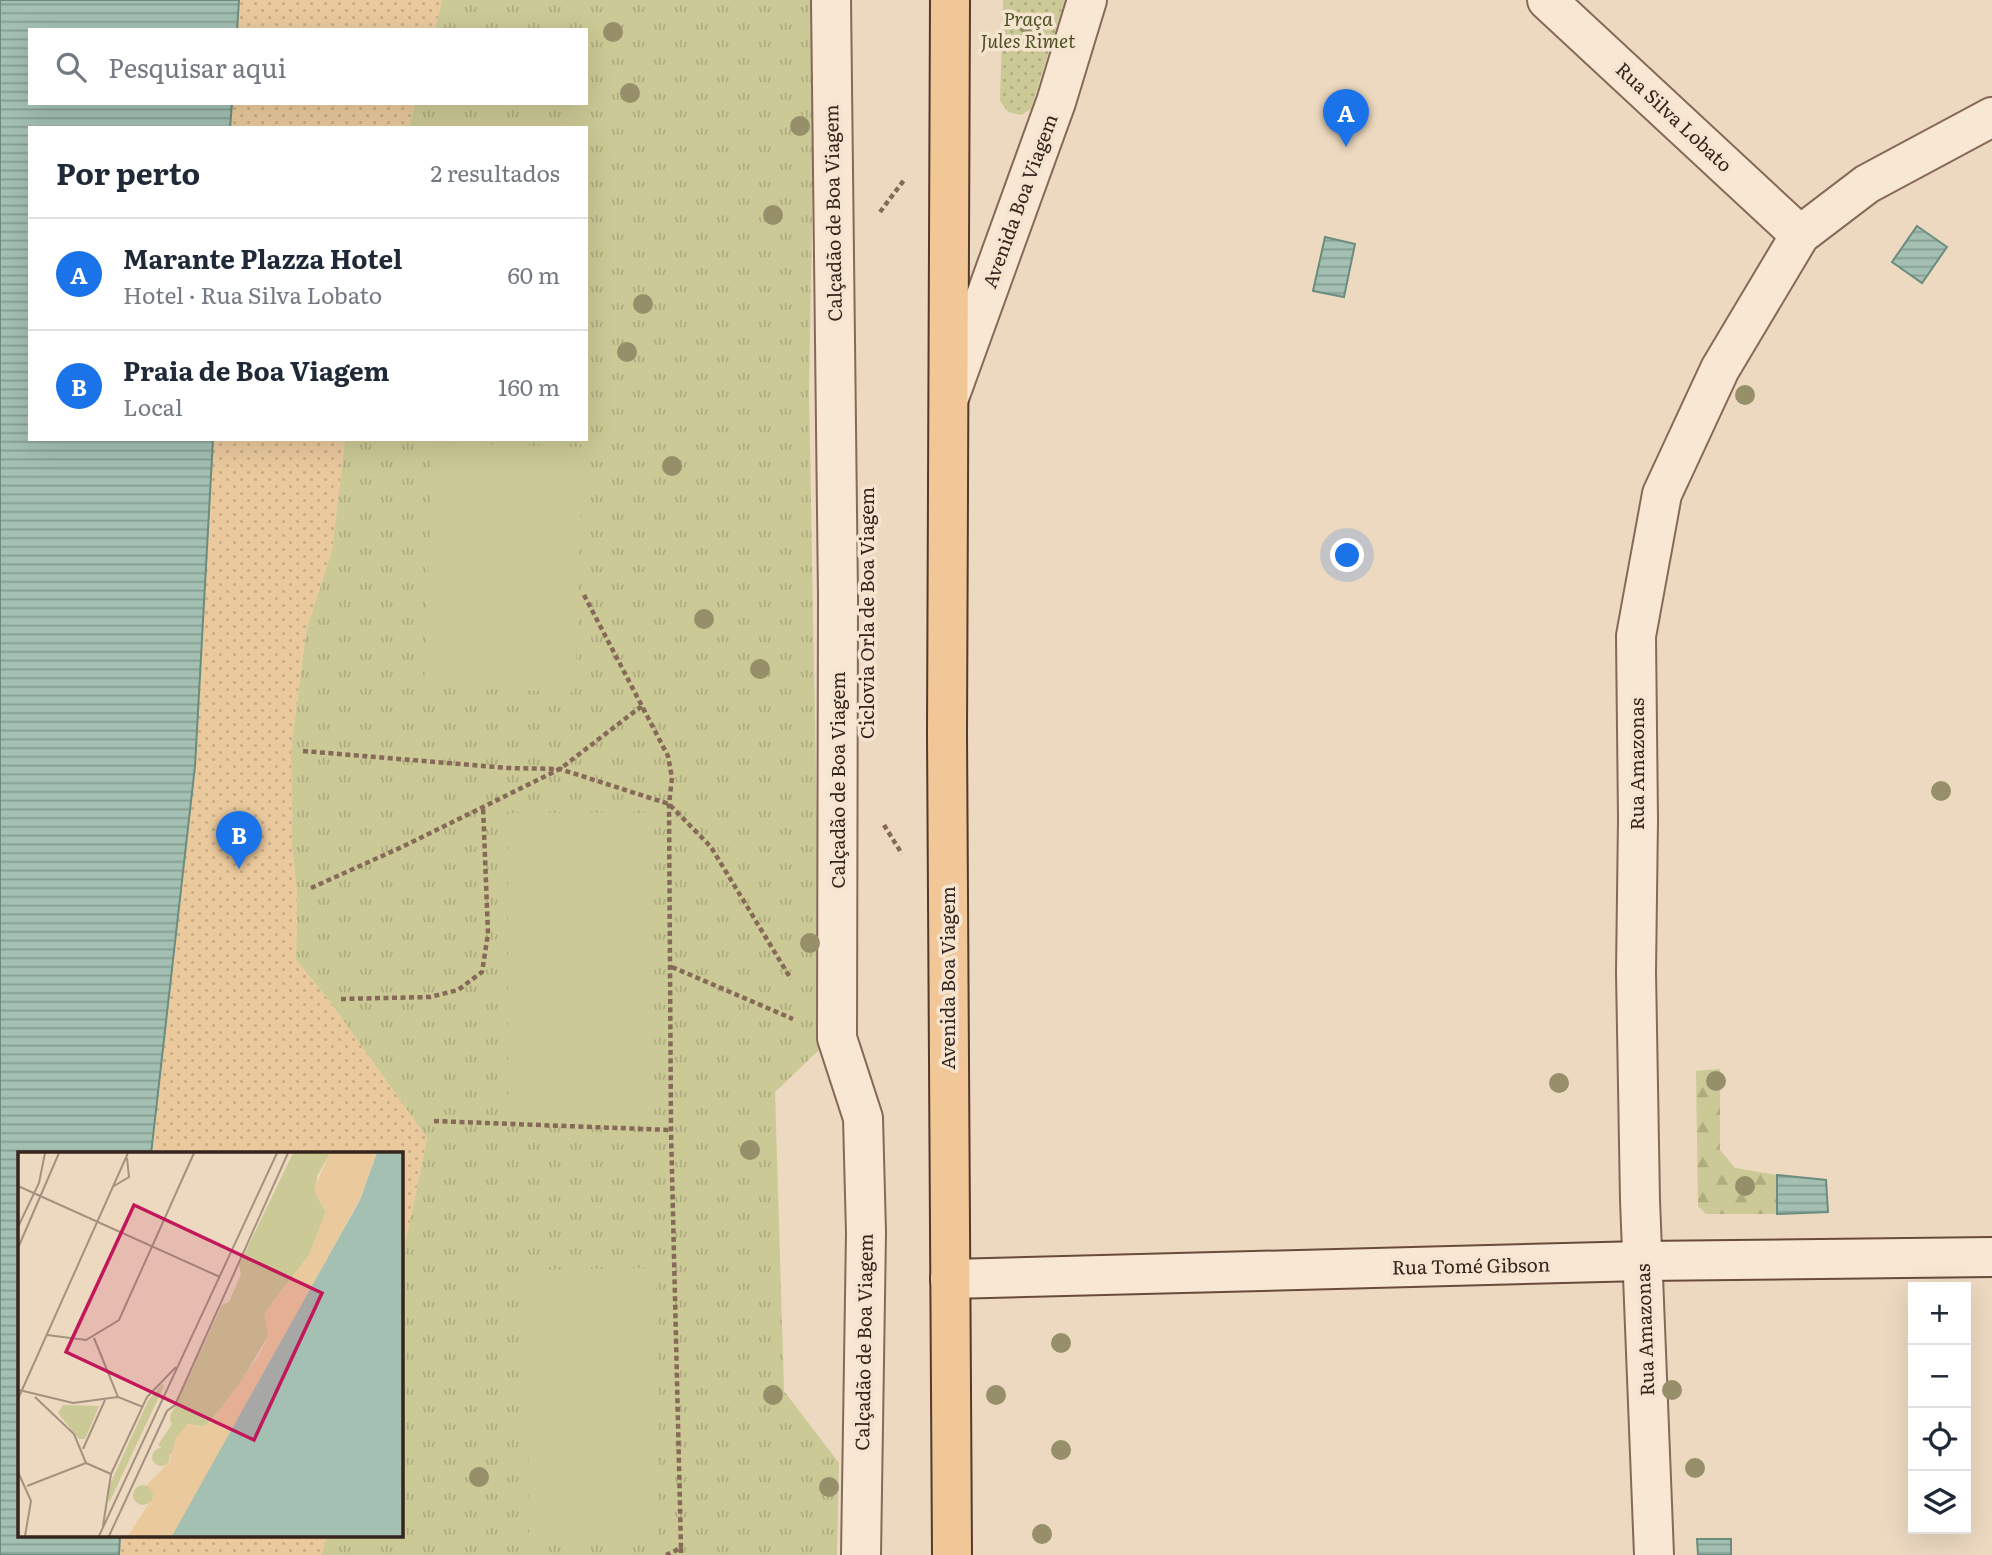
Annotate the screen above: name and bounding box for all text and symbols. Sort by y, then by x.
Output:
park label: Praça Jules Rimet [980,4,1076,54]
search box [28,28,588,105]
text: Pesquisar aqui [108,47,286,86]
icon: search [52,48,90,86]
street label: Rua Silva Lobato [1610,55,1739,178]
pin: A [1323,89,1369,147]
street label: Calçadão de Boa Viagem [816,104,848,322]
street label: Avenida Boa Viagem [975,110,1064,292]
text: Por perto [56,150,200,194]
text: 2 resultados [430,155,560,189]
text: Marante Plazza Hotel [123,238,402,277]
text: A [70,257,88,291]
text: 60 m [507,257,560,291]
text: Hotel · Rua Silva Lobato [123,277,382,311]
text: Praia de Boa Viagem [123,350,389,389]
text: B [71,369,87,403]
text: 160 m [498,369,560,403]
text: Local [123,389,183,423]
street label: Ciclovia Orla de Boa Viagem [852,487,880,739]
your location [1330,538,1364,572]
street label: Calçadão de Boa Viagem [823,671,851,889]
street label: Rua Amazonas [1622,697,1650,830]
pin: B [216,811,262,869]
street label: Avenida Boa Viagem [933,886,961,1070]
inset map [18,1152,402,1538]
street label: Calçadão de Boa Viagem [847,1233,879,1451]
street label: Rua Tomé Gibson [1392,1250,1550,1280]
street label: Rua Amazonas [1628,1263,1660,1397]
map controls [1908,1282,1971,1534]
button: + [1908,1282,1971,1345]
button: − [1908,1345,1971,1408]
button: locate [1908,1408,1971,1471]
button: layers [1908,1471,1971,1534]

